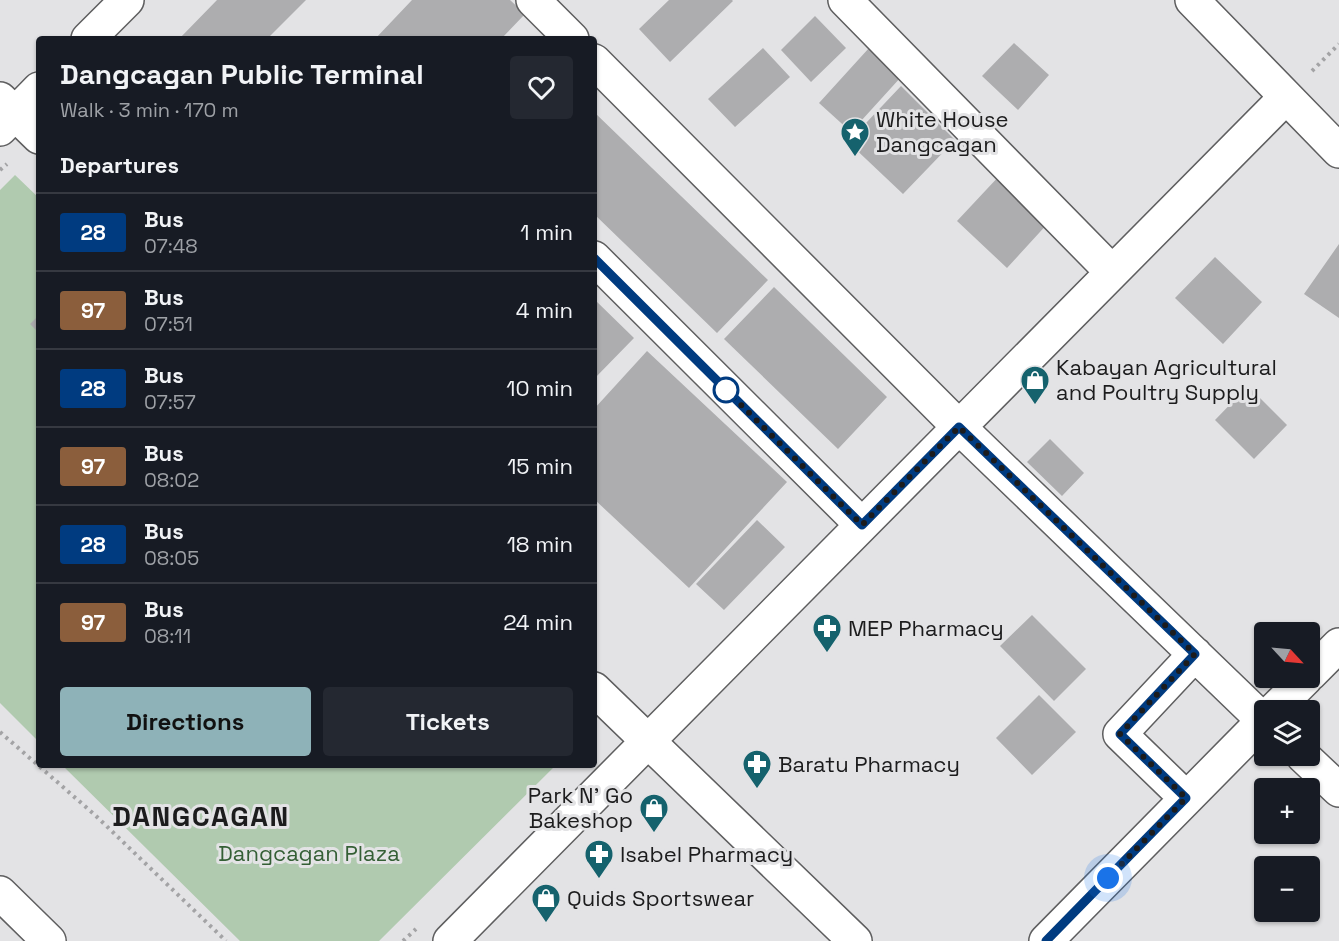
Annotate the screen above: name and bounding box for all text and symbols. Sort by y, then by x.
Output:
text: Dangcagan Public Terminal [60,56,424,92]
button: heart [510,56,573,119]
text: Walk · 3 min · 170 m [60,97,239,123]
place label: White House Dangcagan [876,105,1009,158]
place icon: White House Dangcagan [839,116,871,158]
text: Departures [60,151,179,179]
text: Bus [144,205,184,233]
text: 1 min [520,218,573,246]
text: 28 [80,219,106,246]
text: 07:48 [144,233,198,259]
text: Bus [144,283,184,311]
text: 4 min [516,296,573,324]
text: 97 [81,297,105,324]
text: 07:51 [144,311,193,337]
place label: Kabayan Agricultural and Poultry Supply [1056,353,1277,406]
text: Bus [144,361,184,389]
shop icon: Kabayan Agricultural and Poultry Supply [1019,364,1051,406]
text: 10 min [506,374,573,402]
text: 28 [80,375,106,402]
unlabelled marker [713,377,739,403]
text: 07:57 [144,389,196,415]
text: Bus [144,439,184,467]
text: 15 min [507,452,573,480]
text: 97 [81,453,105,480]
text: 08:02 [144,467,199,493]
text: Bus [144,517,184,545]
text: 18 min [507,530,573,558]
text: 28 [80,531,106,558]
text: 08:05 [144,545,199,571]
text: Bus [144,595,184,623]
text: 24 min [503,608,573,636]
text: 97 [81,609,105,636]
pharmacy icon: MEP Pharmacy [811,612,843,654]
place label: MEP Pharmacy [848,614,1004,642]
north arrow [1254,622,1320,688]
map controls [1254,622,1320,922]
text: 08:11 [144,623,191,649]
button: Directions [60,687,311,756]
button: Tickets [323,687,573,756]
button: layers [1254,700,1320,766]
pharmacy icon: Baratu Pharmacy [741,748,773,790]
place label: Baratu Pharmacy [778,750,960,778]
button: + [1254,778,1320,844]
place label: Park N' Go Bakeshop [528,781,633,834]
shop icon: Park N' Go Bakeshop [638,792,670,834]
district label: DANGCAGAN [112,798,290,834]
pharmacy icon: Isabel Pharmacy [583,838,615,880]
park label: Dangcagan Plaza [218,839,400,867]
place label: Isabel Pharmacy [620,840,793,868]
button: − [1254,856,1320,922]
your location [1093,863,1123,893]
shop icon: Quids Sportswear [530,882,562,924]
place label: Quids Sportswear [567,884,754,912]

